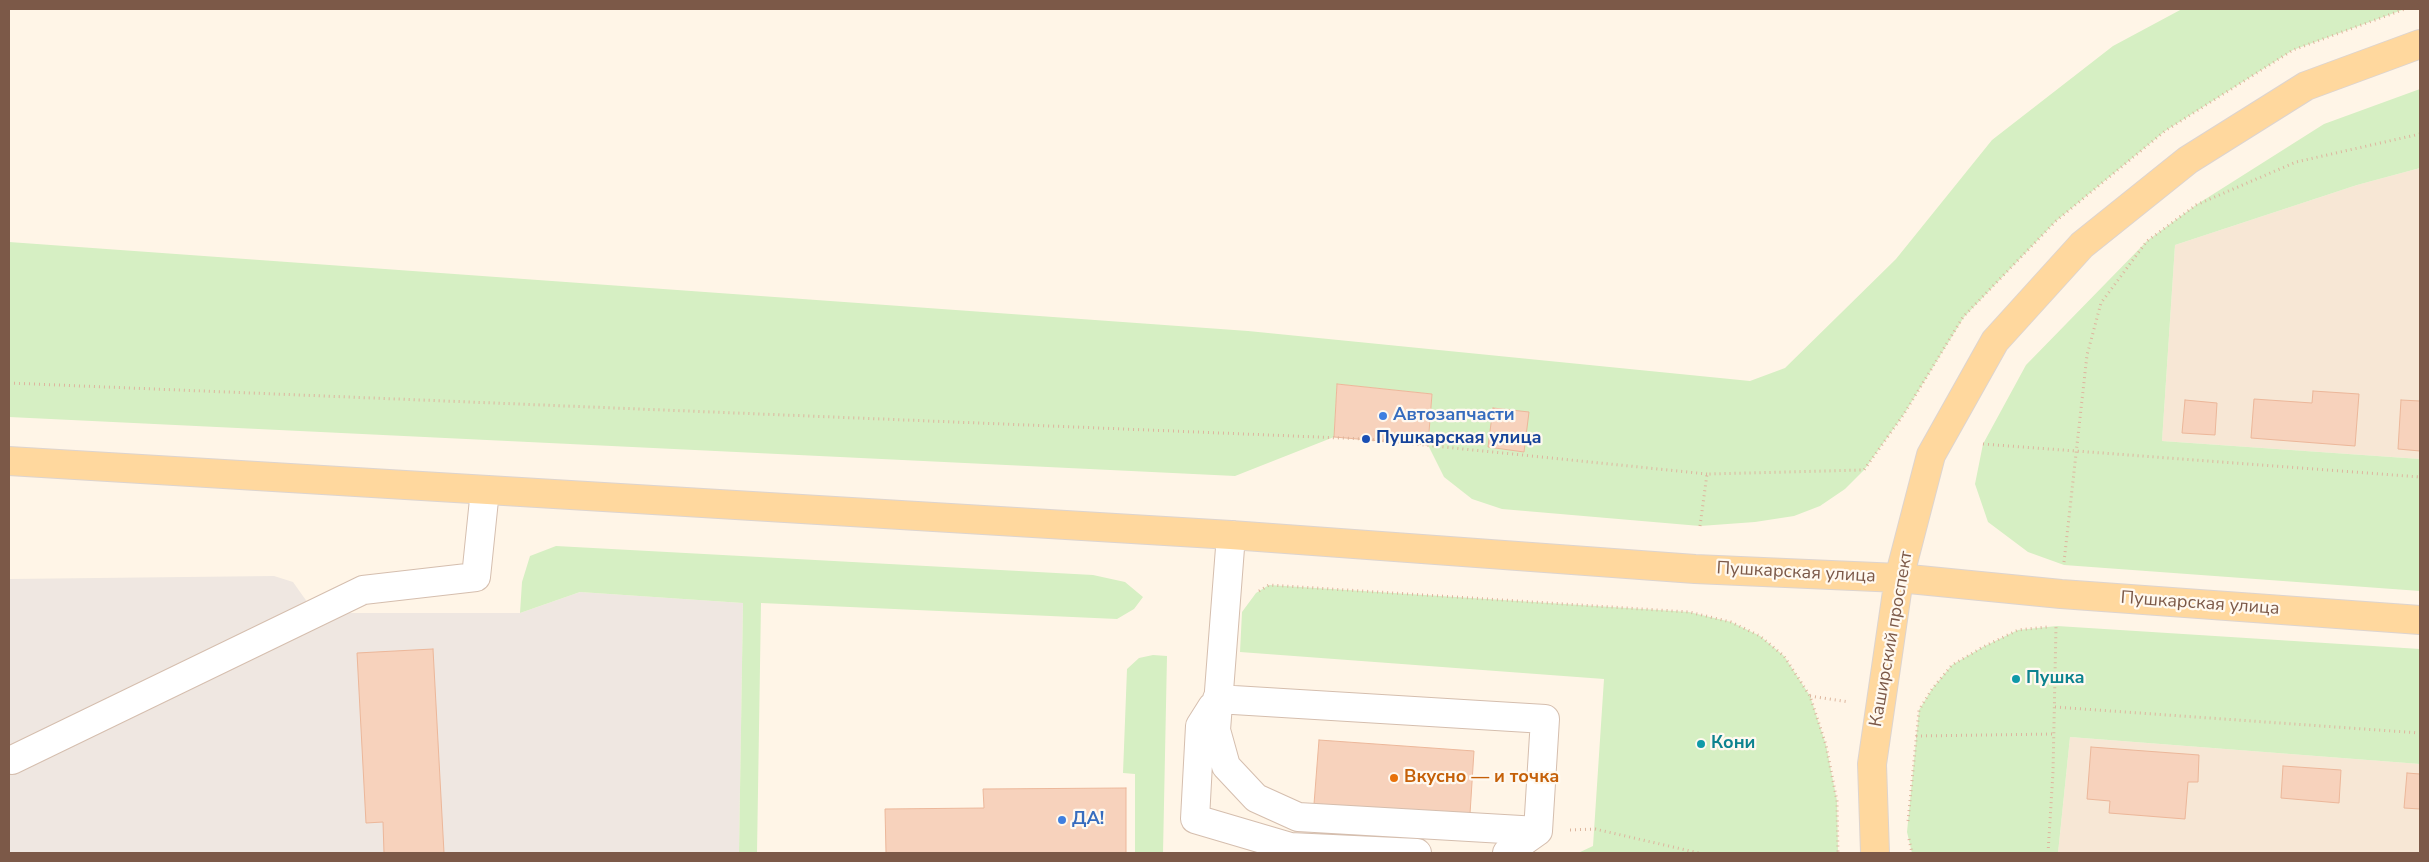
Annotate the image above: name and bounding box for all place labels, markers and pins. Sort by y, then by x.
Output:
place label: Автозапчасти [1393,405,1515,427]
marker: Автозапчасти [1377,410,1389,422]
place label: Пушкарская улица [1376,428,1542,450]
marker: Пушкарская улица [1360,433,1372,445]
place label: Пушка [2026,668,2085,690]
marker: Пушка [2010,673,2022,685]
place label: Кони [1711,733,1755,755]
marker: Кони [1695,738,1707,750]
place label: Вкусно — и точка [1404,767,1559,789]
marker: Вкусно — и точка [1388,772,1400,784]
place label: ДА! [1072,809,1104,831]
marker: ДА! [1056,814,1068,826]

